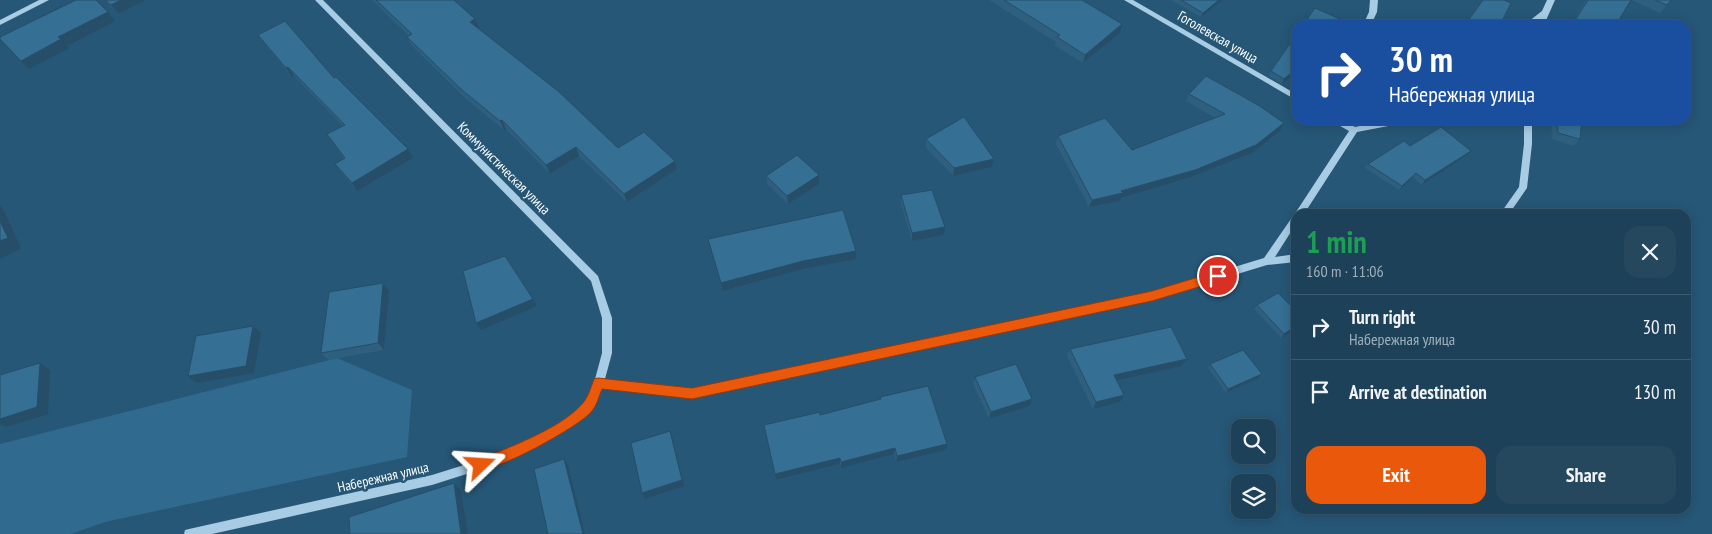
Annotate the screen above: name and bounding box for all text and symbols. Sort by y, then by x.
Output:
street label: Гоголевская улица [1175,7,1261,67]
text: 30 m [1389,36,1453,82]
icon: right [1306,40,1371,105]
text: Набережная улица [1389,80,1535,108]
street label: Коммунистическая улица [454,118,554,218]
text: 1 min [1306,222,1367,261]
button: close [1624,226,1676,278]
pin [1197,255,1239,297]
text: 160 m · 11:06 [1306,261,1384,281]
icon: arrive [1204,262,1232,290]
text: Turn right [1349,305,1415,329]
icon: right [1306,313,1334,341]
text: 30 m [1643,315,1676,339]
text: Набережная улица [1349,329,1455,349]
icon: arrive [1306,378,1334,406]
text: Arrive at destination [1349,380,1487,404]
text: 130 m [1634,380,1676,404]
map controls [1231,419,1276,519]
button: search [1231,419,1276,464]
position arrow [454,438,506,490]
button: Exit [1306,446,1486,504]
button: Share [1496,446,1676,504]
street label: Набережная улица [336,458,430,496]
button: layers [1231,474,1276,519]

